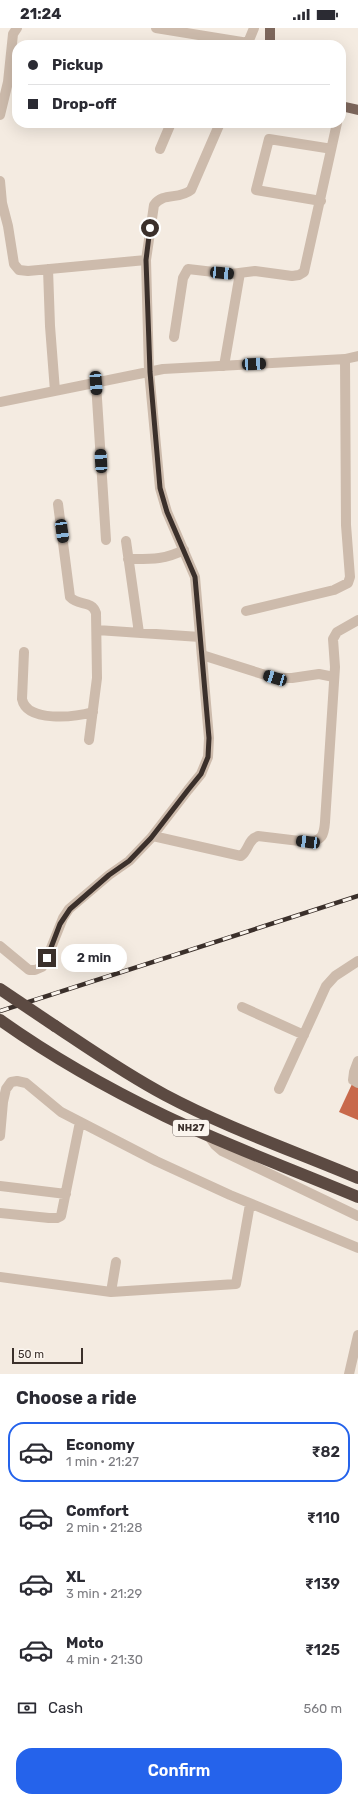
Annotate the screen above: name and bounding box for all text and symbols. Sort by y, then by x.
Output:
text: 21:24 [20,5,62,23]
text: Pickup [52,56,103,74]
text: Drop-off [52,95,116,113]
route start [141,219,159,237]
car [210,266,234,280]
car [242,357,266,371]
car [89,371,103,395]
car [94,449,108,473]
car [54,518,70,544]
car [262,669,288,687]
car [295,835,321,849]
callout: 2 min [61,944,127,972]
route end [38,949,56,967]
text: 2 min [77,950,111,965]
road number: NH27 [173,1120,209,1136]
scale bar [12,1346,83,1365]
text: 50 m [18,1348,44,1361]
text: Choose a ride [16,1387,137,1409]
icon: car [18,1434,54,1470]
text: Economy [66,1436,135,1454]
text: ₹82 [312,1443,340,1461]
text: 1 min · 21:27 [66,1454,139,1469]
icon: car [18,1500,54,1536]
text: Comfort [66,1502,129,1520]
text: ₹110 [307,1509,340,1527]
text: 2 min · 21:28 [66,1520,142,1535]
icon: car [18,1566,54,1602]
text: XL [66,1568,85,1586]
text: ₹139 [305,1575,340,1593]
text: 3 min · 21:29 [66,1586,142,1601]
icon: car [18,1632,54,1668]
text: Moto [66,1634,104,1652]
text: ₹125 [305,1641,340,1659]
text: 4 min · 21:30 [66,1652,143,1667]
icon: cash [16,1697,38,1719]
text: Cash [48,1699,83,1717]
text: 560 m [303,1701,342,1716]
button: Confirm [16,1748,342,1794]

